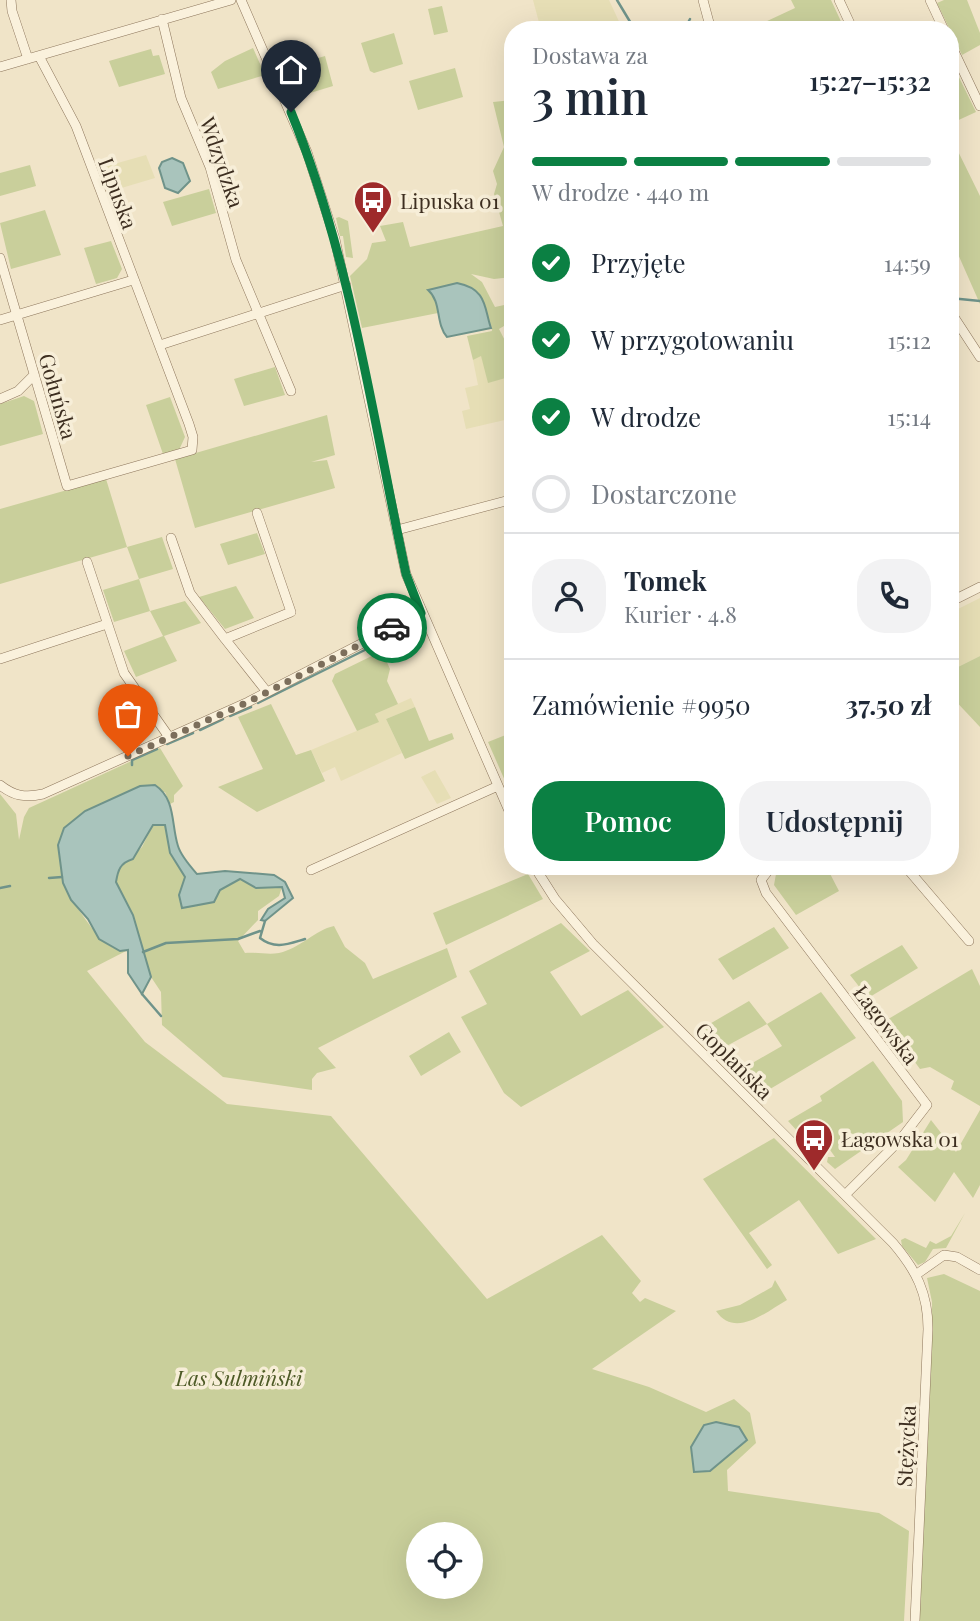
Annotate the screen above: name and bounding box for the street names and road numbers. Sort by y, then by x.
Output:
street label: Wdzydzka [194,112,252,212]
street label: Lipuska [93,153,145,233]
street label: Gołuńska [33,350,85,443]
street label: Łagowska [848,979,926,1070]
street label: Goplańska [690,1015,780,1105]
street label: Stężycka [889,1404,921,1488]

